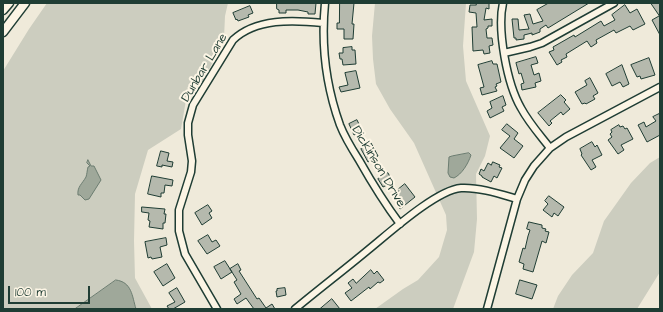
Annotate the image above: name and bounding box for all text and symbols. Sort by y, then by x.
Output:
street label: Dunbar Lane [178,31,232,105]
street label: Dickinson Drive [348,124,408,210]
scale bar [10,278,92,304]
text: 100 m [15,284,46,301]

